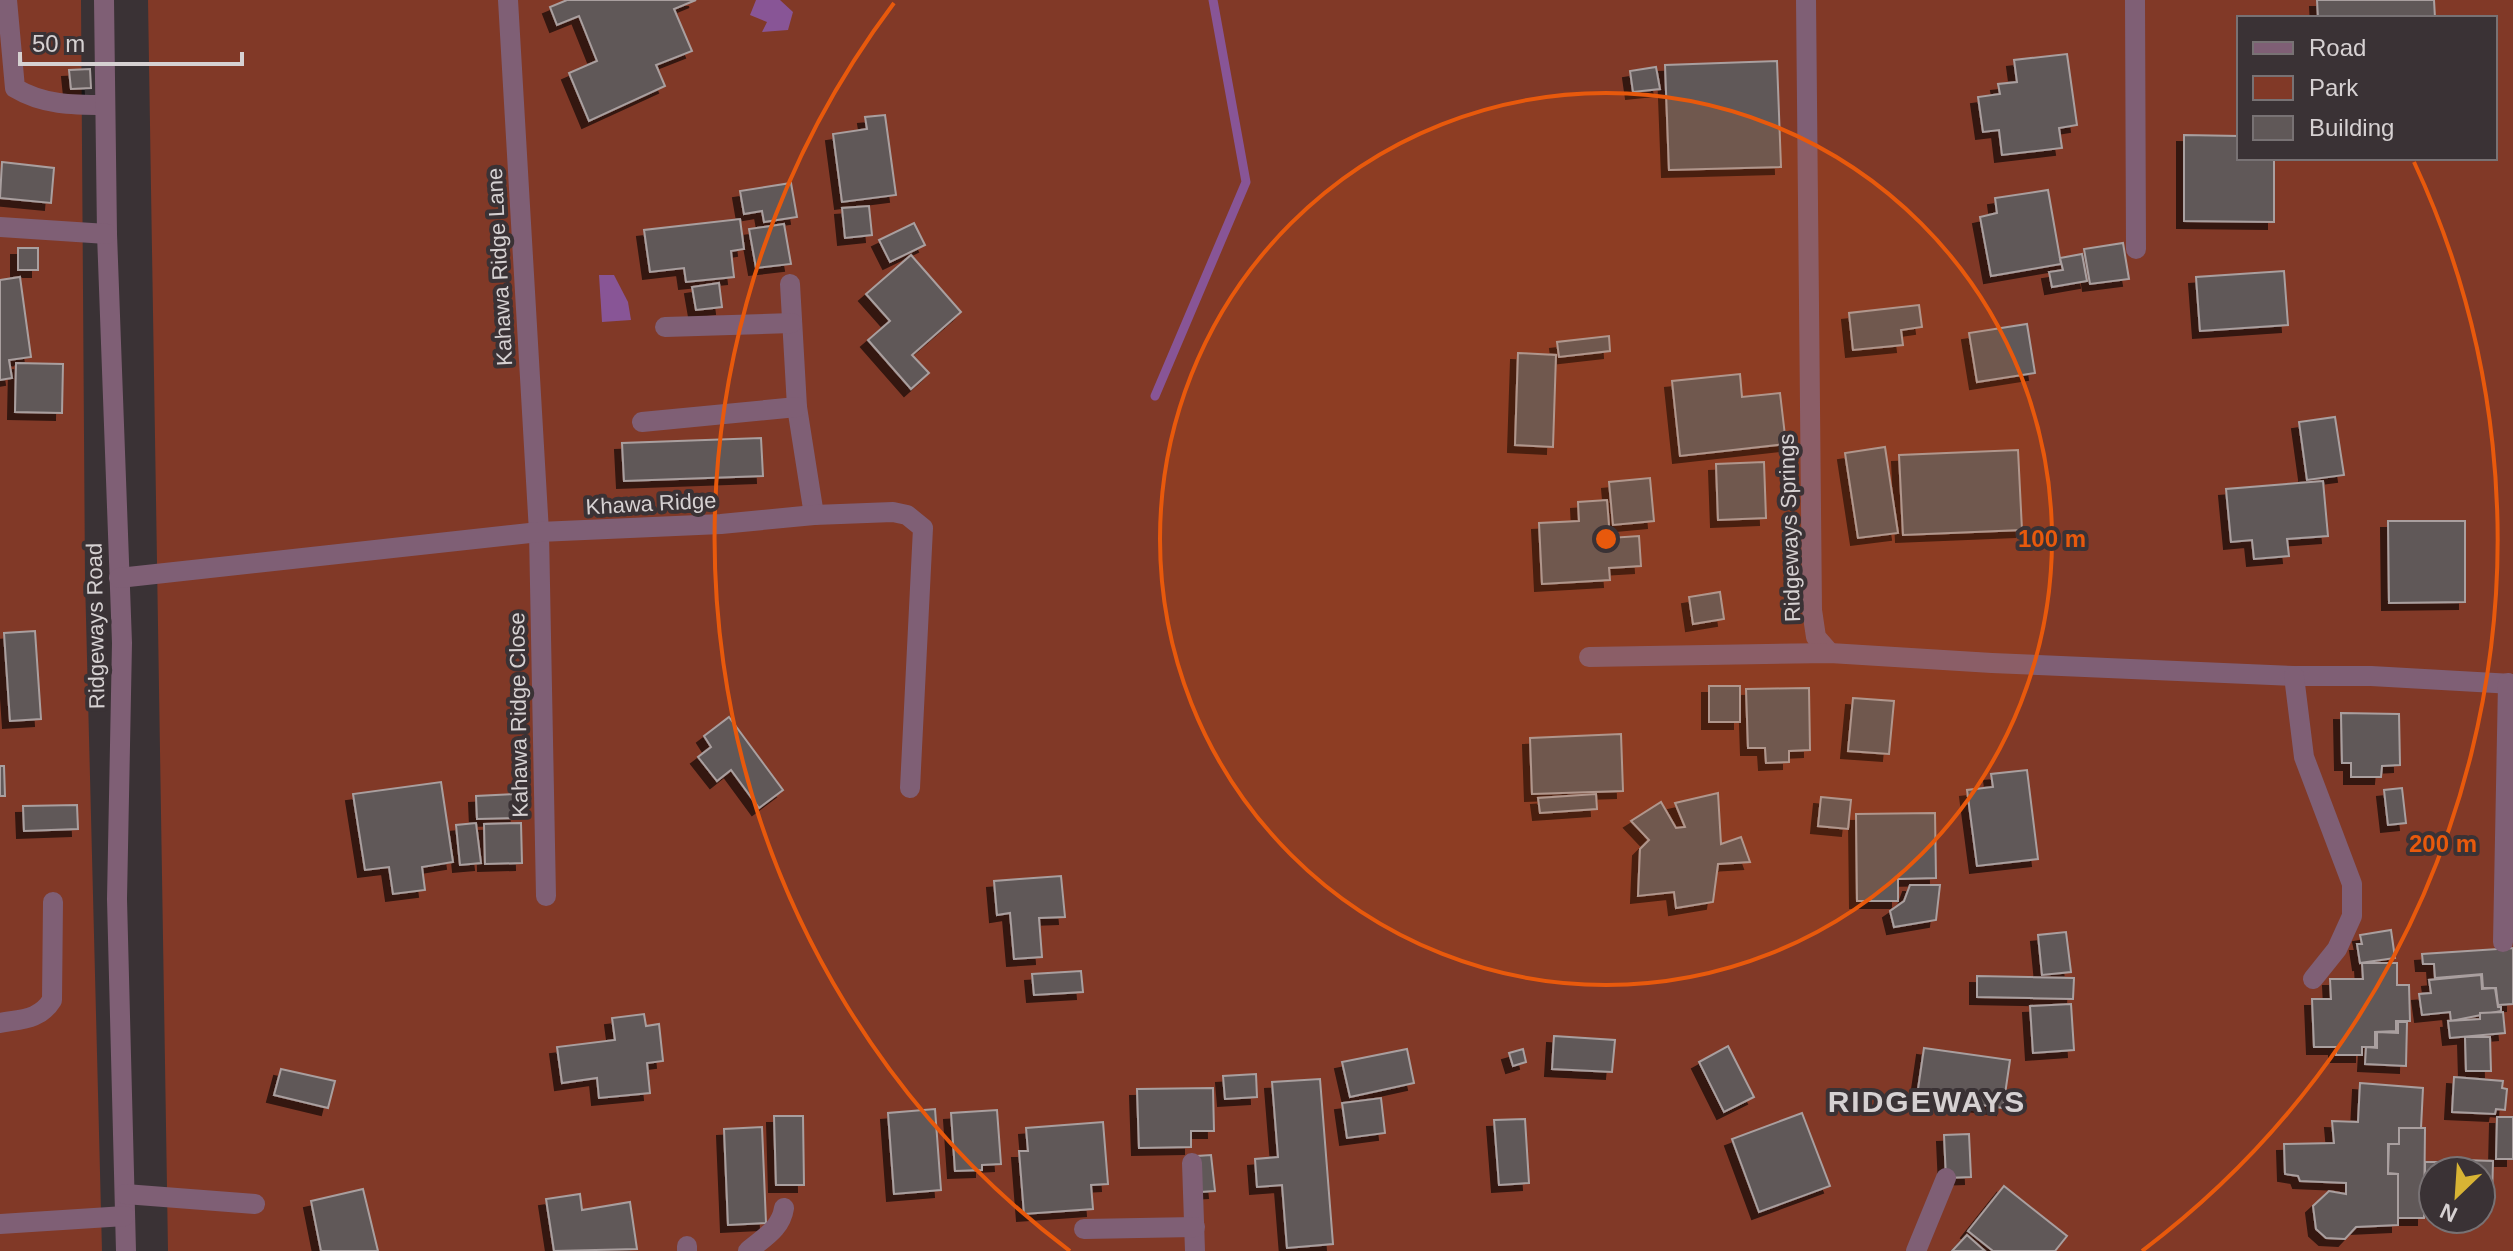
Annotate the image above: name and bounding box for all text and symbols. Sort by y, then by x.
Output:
scale bar [20,16,242,66]
legend [2237,16,2497,160]
text: 50 m [32,30,85,57]
text: Road [2309,34,2366,61]
text: Park [2309,74,2359,101]
text: Building [2309,114,2394,141]
street label: Kahawa Ridge Lane [482,167,517,367]
street label: Ridgeways Springs [1774,433,1805,623]
street label: Khawa Ridge [585,488,717,519]
centre of rings [1592,525,1620,553]
text: 100 m [2018,525,2086,552]
street label: Ridgeways Road [82,543,109,709]
street label: Kahawa Ridge Close [504,612,533,818]
text: 200 m [2409,830,2477,857]
district label: RIDGEWAYS [1828,1085,2026,1118]
north arrow [2417,1155,2497,1235]
text: N [2436,1198,2461,1227]

